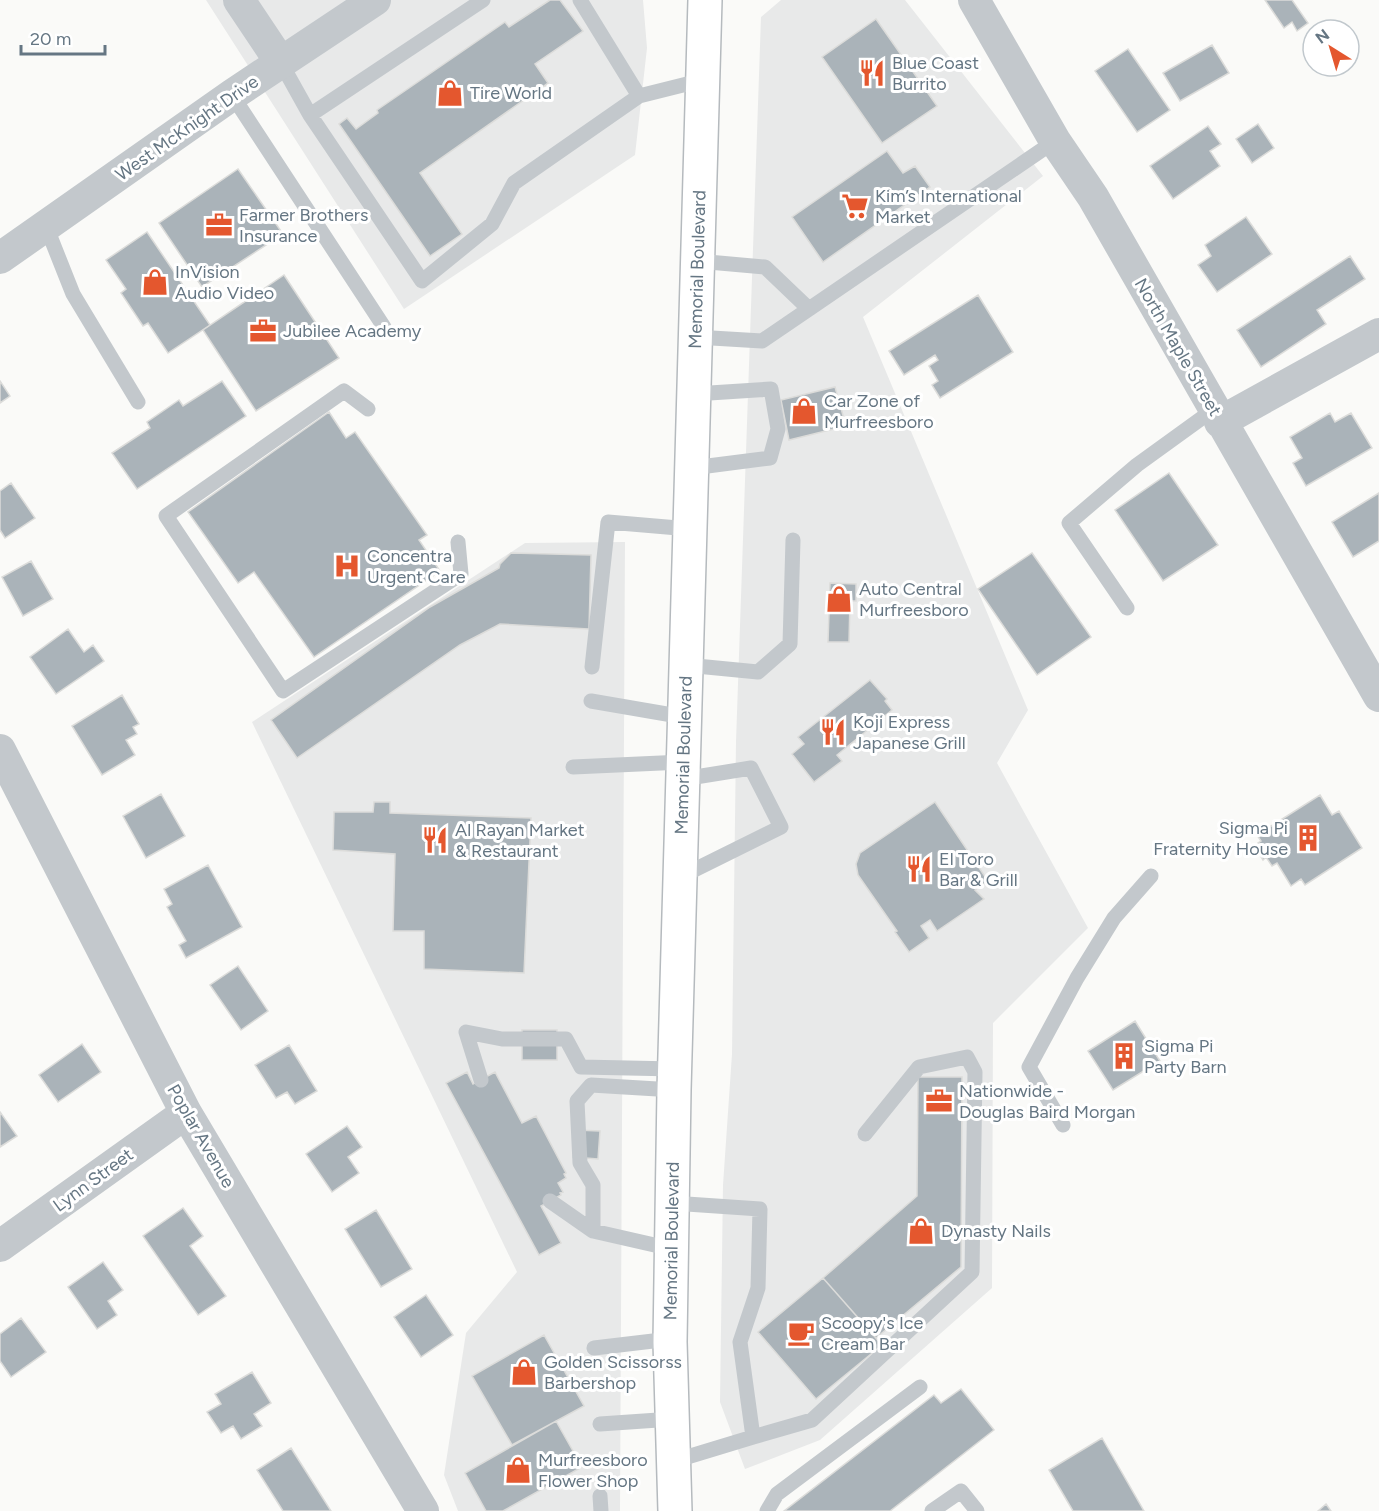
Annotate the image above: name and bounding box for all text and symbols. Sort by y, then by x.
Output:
scale bar [21,18,105,56]
north arrow [1301,18,1361,78]
text: N [1312,25,1333,48]
text: 20 m [30,28,71,50]
place label: Blue Coast Burrito [892,52,979,95]
restaurant icon: Blue Coast Burrito [857,58,887,88]
street label: West McKnight Drive [111,70,263,186]
shop icon: Tire World [435,78,465,108]
place label: Tire World [470,82,552,104]
place label: Kim’s International Market [875,185,1022,228]
street label: Memorial Boulevard [684,190,711,349]
supermarket icon: Kim’s International Market [840,191,870,221]
place label: Farmer Brothers Insurance [239,204,368,247]
office icon: Farmer Brothers Insurance [204,210,234,240]
place label: InVision Audio Video [175,261,274,304]
shop icon: InVision Audio Video [140,267,170,297]
street label: North Maple Street [1130,274,1226,420]
office icon: Jubilee Academy [248,316,278,346]
place label: Jubilee Academy [283,320,422,342]
place label: Car Zone of Murfreesboro [824,390,934,433]
shop icon: Car Zone of Murfreesboro [789,396,819,426]
place label: Concentra Urgent Care [367,545,466,588]
hospital icon: Concentra Urgent Care [332,551,362,581]
place label: Auto Central Murfreesboro [859,578,969,621]
shop icon: Auto Central Murfreesboro [824,584,854,614]
street label: Memorial Boulevard [670,676,697,835]
place label: Koji Express Japanese Grill [853,711,966,754]
restaurant icon: Koji Express Japanese Grill [818,717,848,747]
place label: Sigma Pi Fraternity House [1153,817,1288,860]
place label: Al Rayan Market & Restaurant [455,819,585,862]
building icon: Sigma Pi Fraternity House [1293,823,1323,853]
restaurant icon: Al Rayan Market & Restaurant [420,825,450,855]
place label: El Toro Bar & Grill [939,848,1018,891]
restaurant icon: El Toro Bar & Grill [904,854,934,884]
place label: Sigma Pi Party Barn [1144,1035,1227,1078]
building icon: Sigma Pi Party Barn [1109,1041,1139,1071]
street label: Poplar Avenue [163,1080,240,1192]
place label: Nationwide - Douglas Baird Morgan [959,1080,1135,1123]
office icon: Nationwide - Douglas Baird Morgan [924,1086,954,1116]
street label: Lynn Street [49,1143,138,1216]
street label: Memorial Boulevard [659,1162,684,1321]
shop icon: Dynasty Nails [906,1216,936,1246]
place label: Dynasty Nails [941,1220,1051,1242]
place label: Scoopy's Ice Cream Bar [821,1312,924,1355]
cafe icon: Scoopy's Ice Cream Bar [786,1318,816,1348]
place label: Golden Scissorss Barbershop [544,1351,682,1394]
shop icon: Golden Scissorss Barbershop [509,1357,539,1387]
place label: Murfreesboro Flower Shop [538,1449,648,1492]
shop icon: Murfreesboro Flower Shop [503,1455,533,1485]

